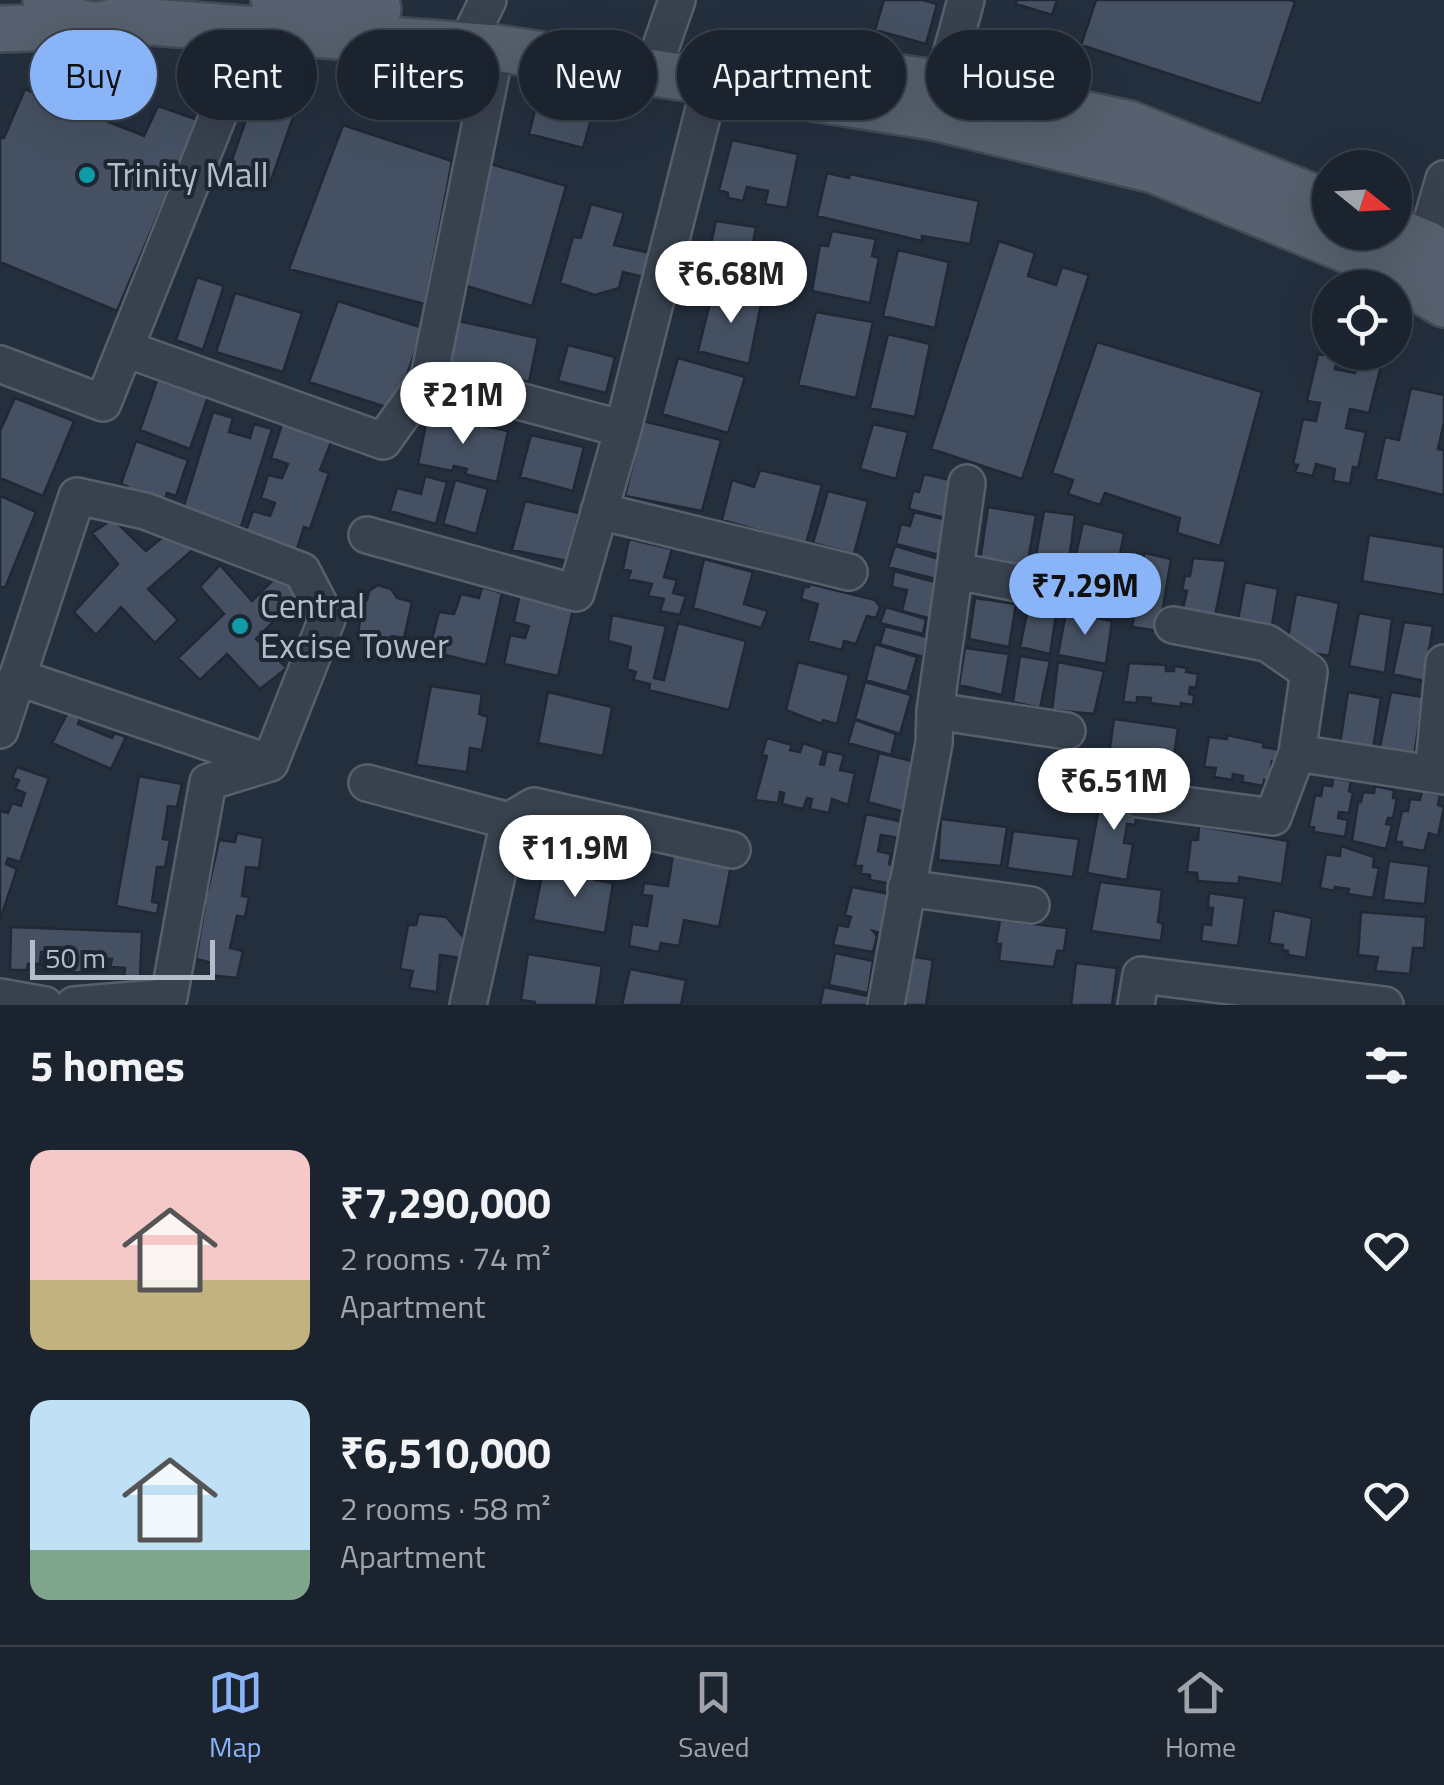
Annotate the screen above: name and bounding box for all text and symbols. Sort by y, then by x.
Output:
chip: Buy [30,30,157,120]
chip: Rent [177,30,317,120]
chip: Filters [337,30,499,120]
chip: New [519,30,657,120]
chip: Apartment [677,30,906,120]
chip: House [926,30,1091,120]
place label: Trinity Mall [107,147,269,201]
north arrow [1312,150,1412,250]
map controls [1312,150,1412,370]
marker: Trinity Mall [76,164,98,186]
pin: ₹6.68M [650,241,812,326]
text: ₹6.68M [677,249,785,297]
button: locate [1312,270,1412,370]
pin: ₹21M [404,362,522,447]
text: ₹21M [422,370,504,418]
pin: ₹7.29M [1004,553,1166,638]
text: ₹7.29M [1031,561,1139,609]
place label: Central Excise Tower [260,578,449,672]
marker: Central Excise Tower [229,615,251,637]
pin: ₹6.51M [1033,748,1195,833]
text: ₹6.51M [1060,756,1168,804]
pin: ₹11.9M [494,815,656,900]
text: ₹11.9M [521,823,629,871]
scale bar [30,935,215,980]
text: 50 m [45,936,106,979]
text: 5 homes [30,1033,185,1097]
icon: filters [1359,1038,1414,1093]
text: ₹7,290,000 [340,1170,551,1234]
icon: home [110,1190,230,1310]
icon: heart [1359,1223,1414,1278]
text: 2 rooms · 74 m² [340,1234,551,1282]
text: Apartment [340,1282,486,1330]
text: ₹6,510,000 [340,1420,551,1484]
icon: home [110,1440,230,1560]
icon: heart [1359,1473,1414,1528]
text: 2 rooms · 58 m² [340,1484,551,1532]
text: Apartment [340,1532,486,1580]
tab: Map [208,1665,263,1768]
tab: Saved [678,1665,750,1768]
tab: Home [1165,1665,1236,1768]

